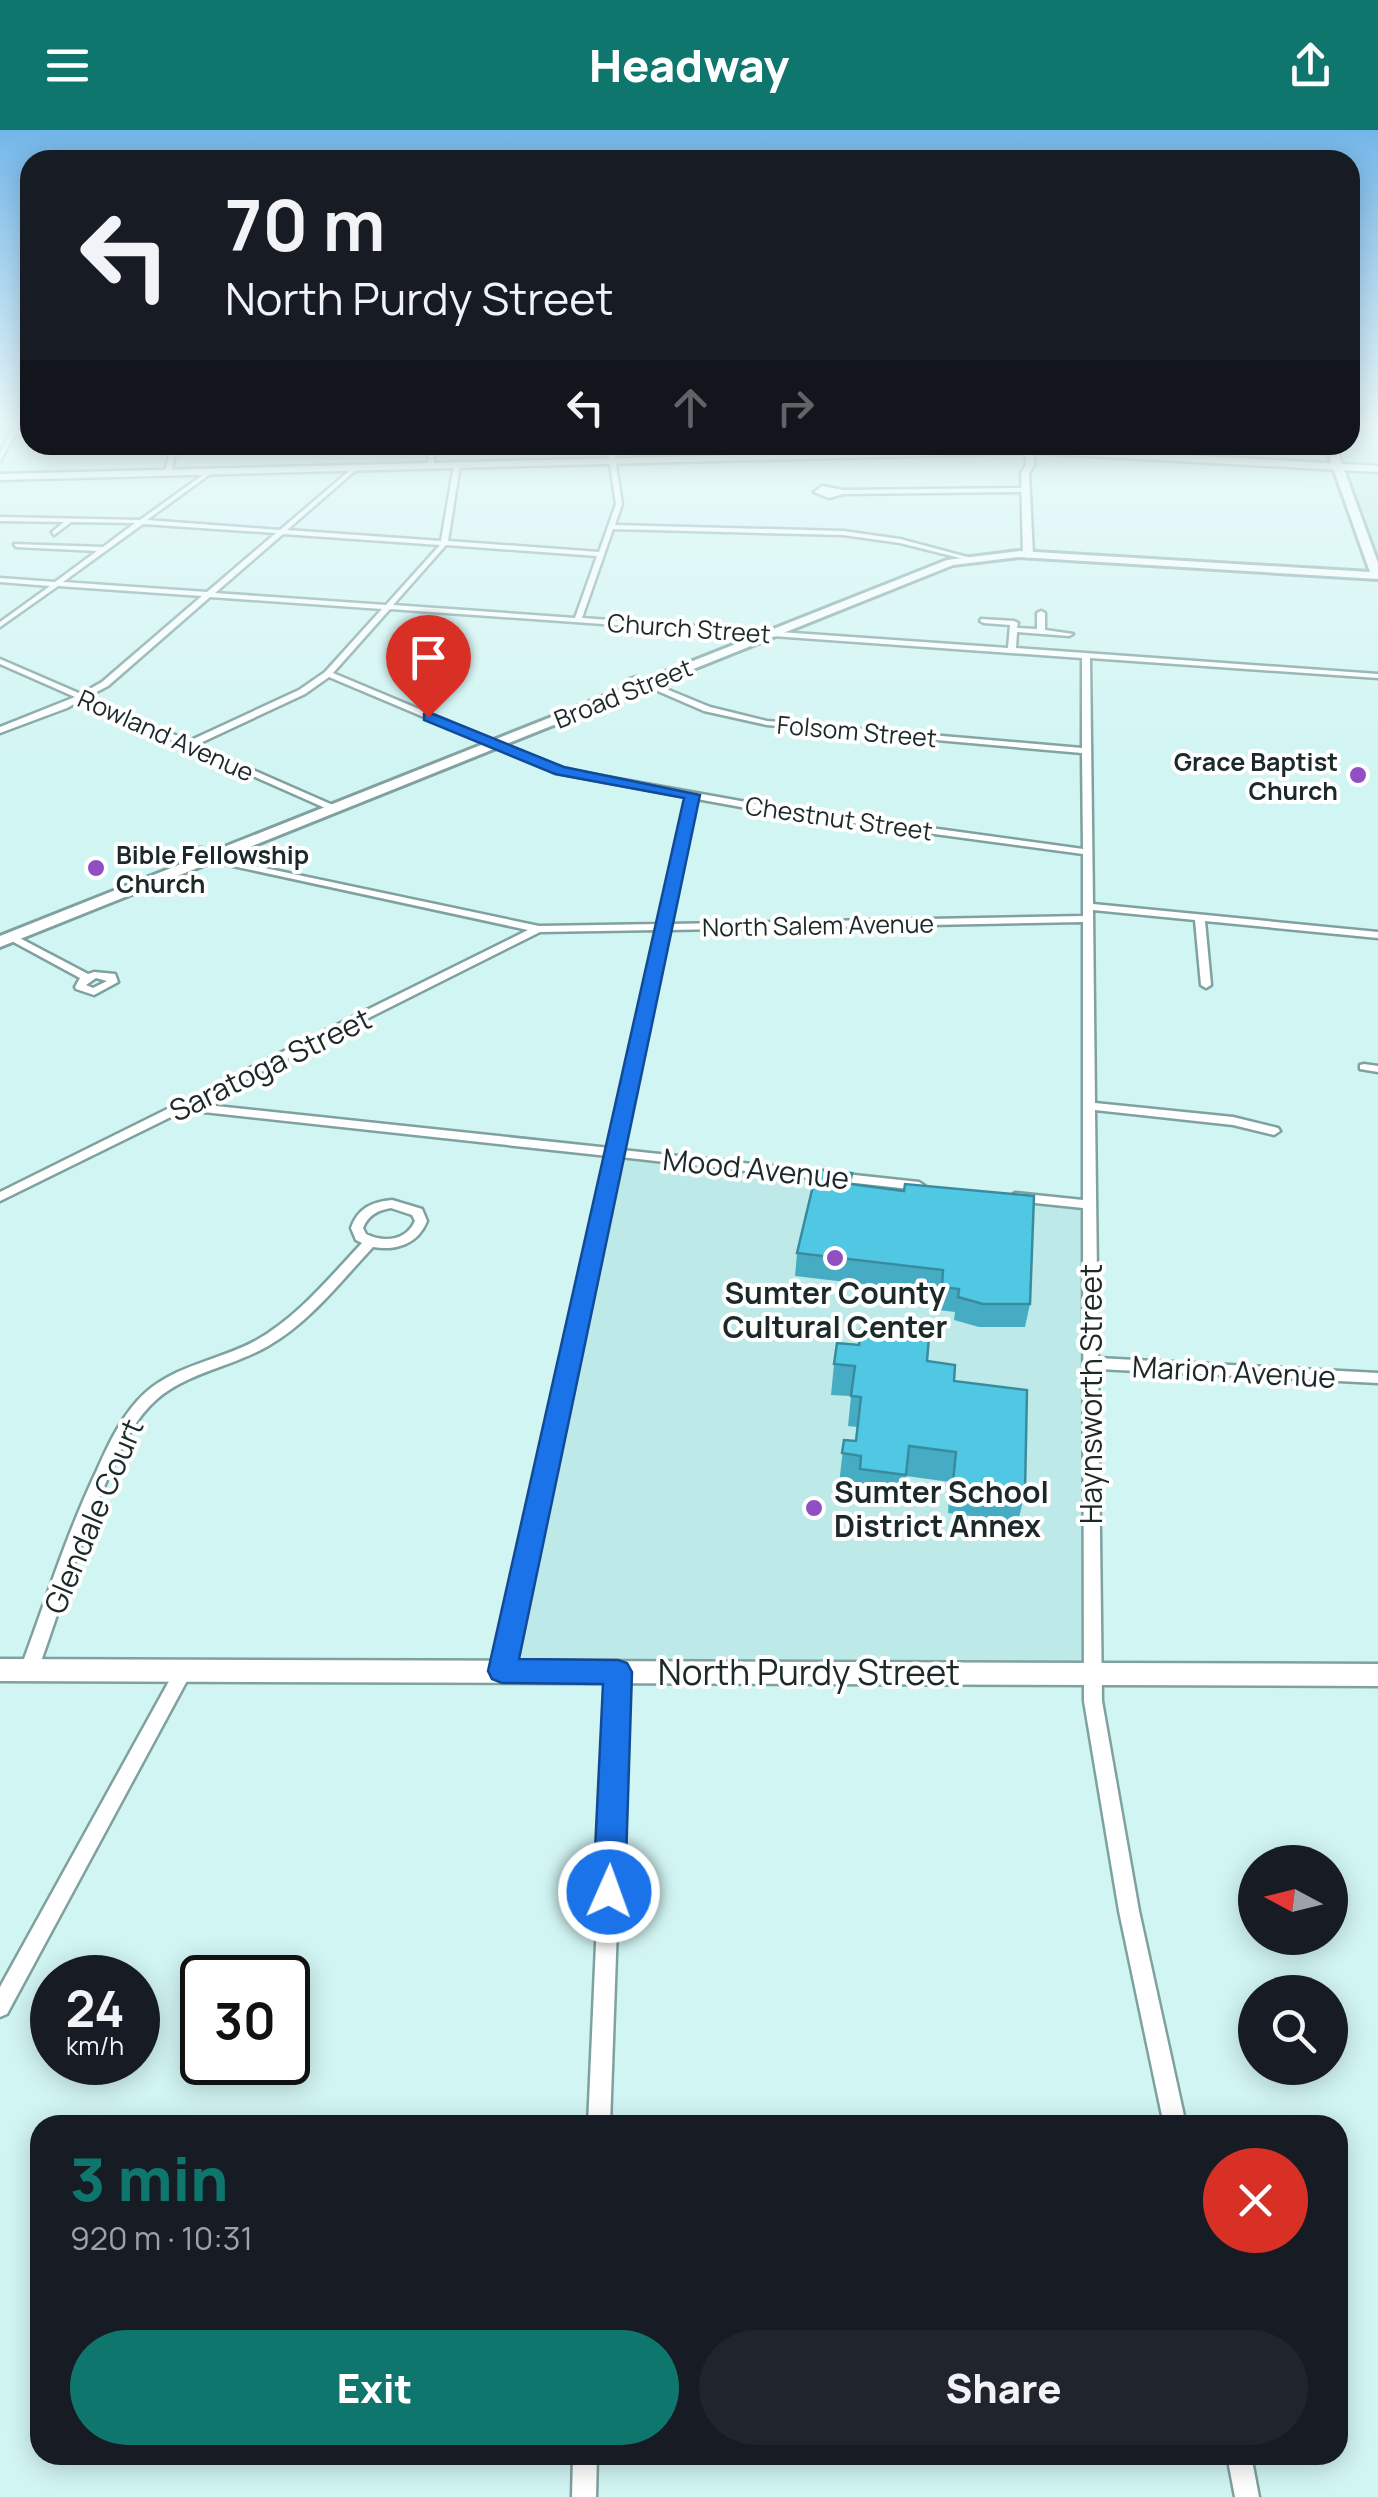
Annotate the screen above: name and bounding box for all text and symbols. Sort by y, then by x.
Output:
text: Headway [589,34,789,96]
icon: menu [40,38,95,93]
icon: share [1283,38,1338,93]
text: 70 m [225,176,385,272]
icon: left [60,190,190,320]
text: North Purdy Street [225,267,614,329]
icon: left [558,380,613,435]
icon: ahead [663,380,718,435]
icon: right [768,380,823,435]
street label: Church Street [606,605,772,651]
pin [386,615,471,718]
icon: arrive [401,630,456,685]
street label: Broad Street [549,649,697,737]
street label: Rowland Avenue [72,681,260,789]
street label: Folsom Street [776,707,938,755]
place label: Grace Baptist Church [1174,744,1338,808]
marker: Grace Baptist Church [1347,764,1369,786]
street label: Chestnut Street [743,788,935,848]
place label: Bible Fellowship Church [116,837,309,901]
marker: Bible Fellowship Church [85,857,107,879]
street label: North Salem Avenue [702,905,934,945]
street label: Saratoga Street [162,997,378,1131]
street label: Mood Avenue [661,1138,851,1198]
marker: Sumter County Cultural Center [824,1247,846,1269]
street label: Haynsworth Street [1070,1264,1111,1524]
place label: Sumter County Cultural Center [722,1272,948,1347]
street label: Marion Avenue [1131,1345,1337,1397]
street label: Glendale Court [34,1412,152,1620]
place label: Sumter School District Annex [834,1471,1049,1546]
marker: Sumter School District Annex [803,1497,825,1519]
street label: North Purdy Street [658,1648,960,1696]
position arrow [557,1840,661,1944]
north arrow [1238,1845,1348,1955]
map controls [1238,1845,1348,2085]
speed limit sign: 30 [180,1955,310,2085]
text: 24 [65,1974,125,2042]
button: search [1238,1975,1348,2085]
text: km/h [66,2028,124,2063]
text: 3 min [70,2137,228,2219]
button: close [1203,2148,1308,2253]
text: 920 m · 10:31 [70,2216,253,2260]
button: Exit [70,2330,679,2445]
button: Share [699,2330,1308,2445]

